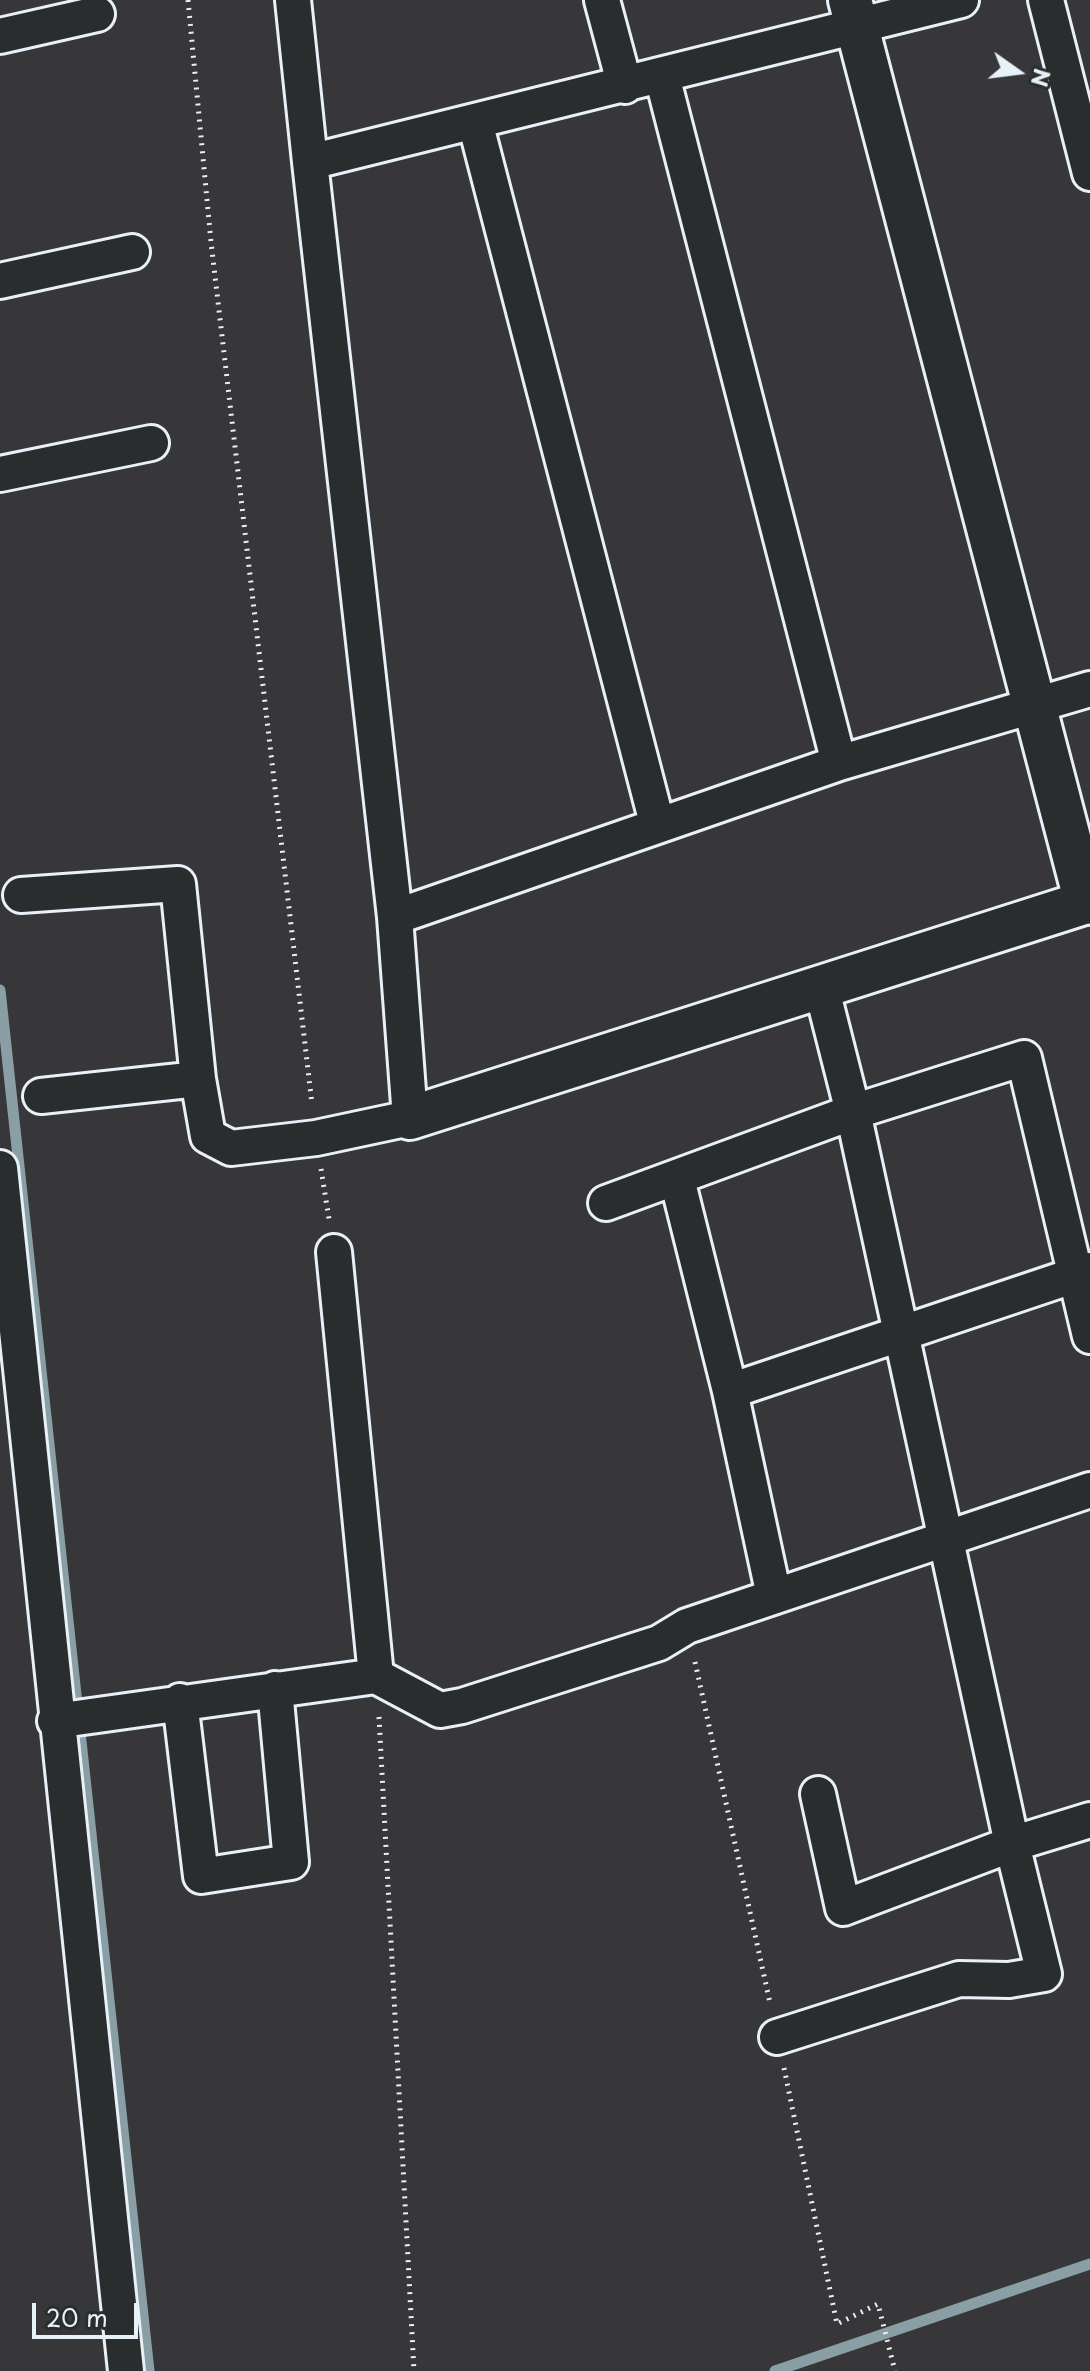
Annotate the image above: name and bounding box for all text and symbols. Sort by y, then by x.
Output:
north arrow [978,32,1058,112]
text: N [1024,65,1060,90]
scale bar [36,2287,142,2337]
text: 20 m [46,2299,108,2335]

